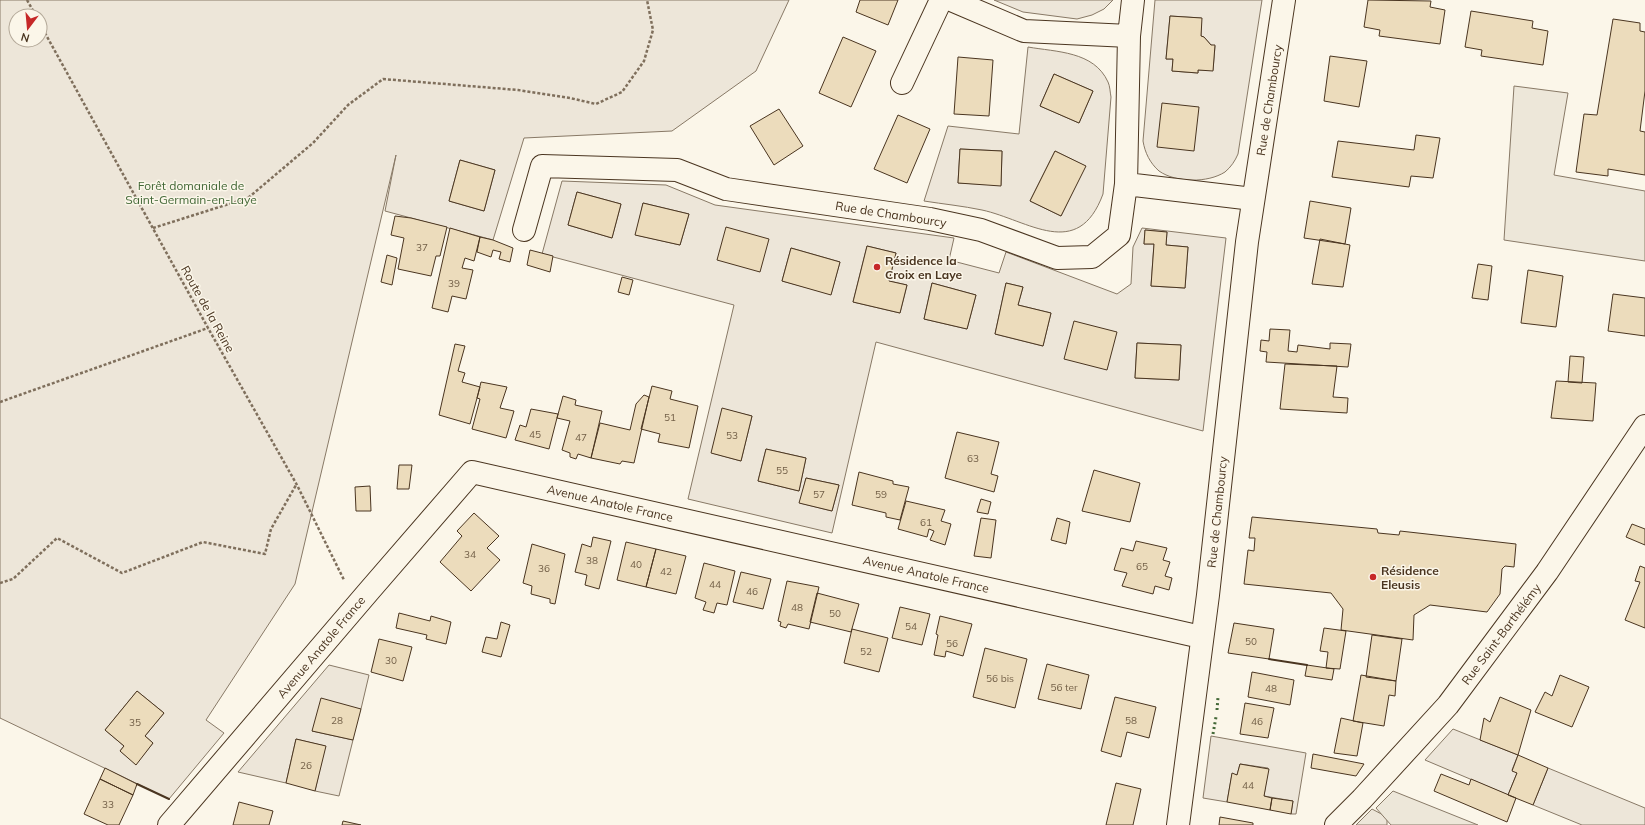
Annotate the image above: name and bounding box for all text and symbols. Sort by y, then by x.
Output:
north arrow [8,8,48,48]
text: N [19,30,31,45]
street label: Rue de Chambourcy [1253,43,1285,157]
park label: Forêt domaniale de Saint-Germain-en-Laye [125,178,257,207]
street label: Rue de Chambourcy [834,198,948,230]
house number: 37 [416,241,428,254]
place label: Résidence la Croix en Laye [885,253,963,282]
marker: Résidence la Croix en Laye [872,262,882,272]
street label: Route de la Reine [178,263,238,355]
house number: 39 [448,277,460,290]
house number: 51 [664,411,676,424]
house number: 45 [529,428,541,441]
house number: 53 [726,429,738,442]
house number: 47 [575,431,587,444]
house number: 63 [967,452,979,465]
street label: Rue de Chambourcy [1204,455,1230,569]
house number: 55 [776,464,788,477]
street label: Avenue Anatole France [545,481,675,525]
house number: 57 [813,488,825,501]
house number: 59 [875,488,887,501]
house number: 61 [920,516,932,529]
house number: 34 [464,548,476,561]
street label: Avenue Anatole France [861,552,991,596]
house number: 38 [586,554,598,567]
house number: 40 [630,558,642,571]
house number: 65 [1136,560,1148,573]
house number: 36 [538,562,550,575]
place label: Résidence Eleusis [1381,563,1439,592]
house number: 42 [660,565,672,578]
marker: Résidence Eleusis [1368,572,1378,582]
house number: 44 [709,578,721,591]
street label: Rue Saint-Barthélémy [1458,580,1544,688]
house number: 46 [746,585,758,598]
street label: Avenue Anatole France [274,593,368,701]
house number: 48 [791,601,803,614]
house number: 50 [829,607,841,620]
house number: 54 [905,620,917,633]
house number: 50 [1245,635,1257,648]
house number: 56 [946,637,958,650]
house number: 52 [860,645,872,658]
house number: 30 [385,654,397,667]
house number: 56 bis [986,672,1014,685]
house number: 56 ter [1050,681,1078,694]
house number: 48 [1265,682,1277,695]
house number: 28 [331,714,343,727]
house number: 58 [1125,714,1137,727]
house number: 46 [1251,715,1263,728]
house number: 35 [129,716,141,729]
house number: 26 [300,759,312,772]
house number: 44 [1242,779,1254,792]
house number: 33 [102,798,114,811]

